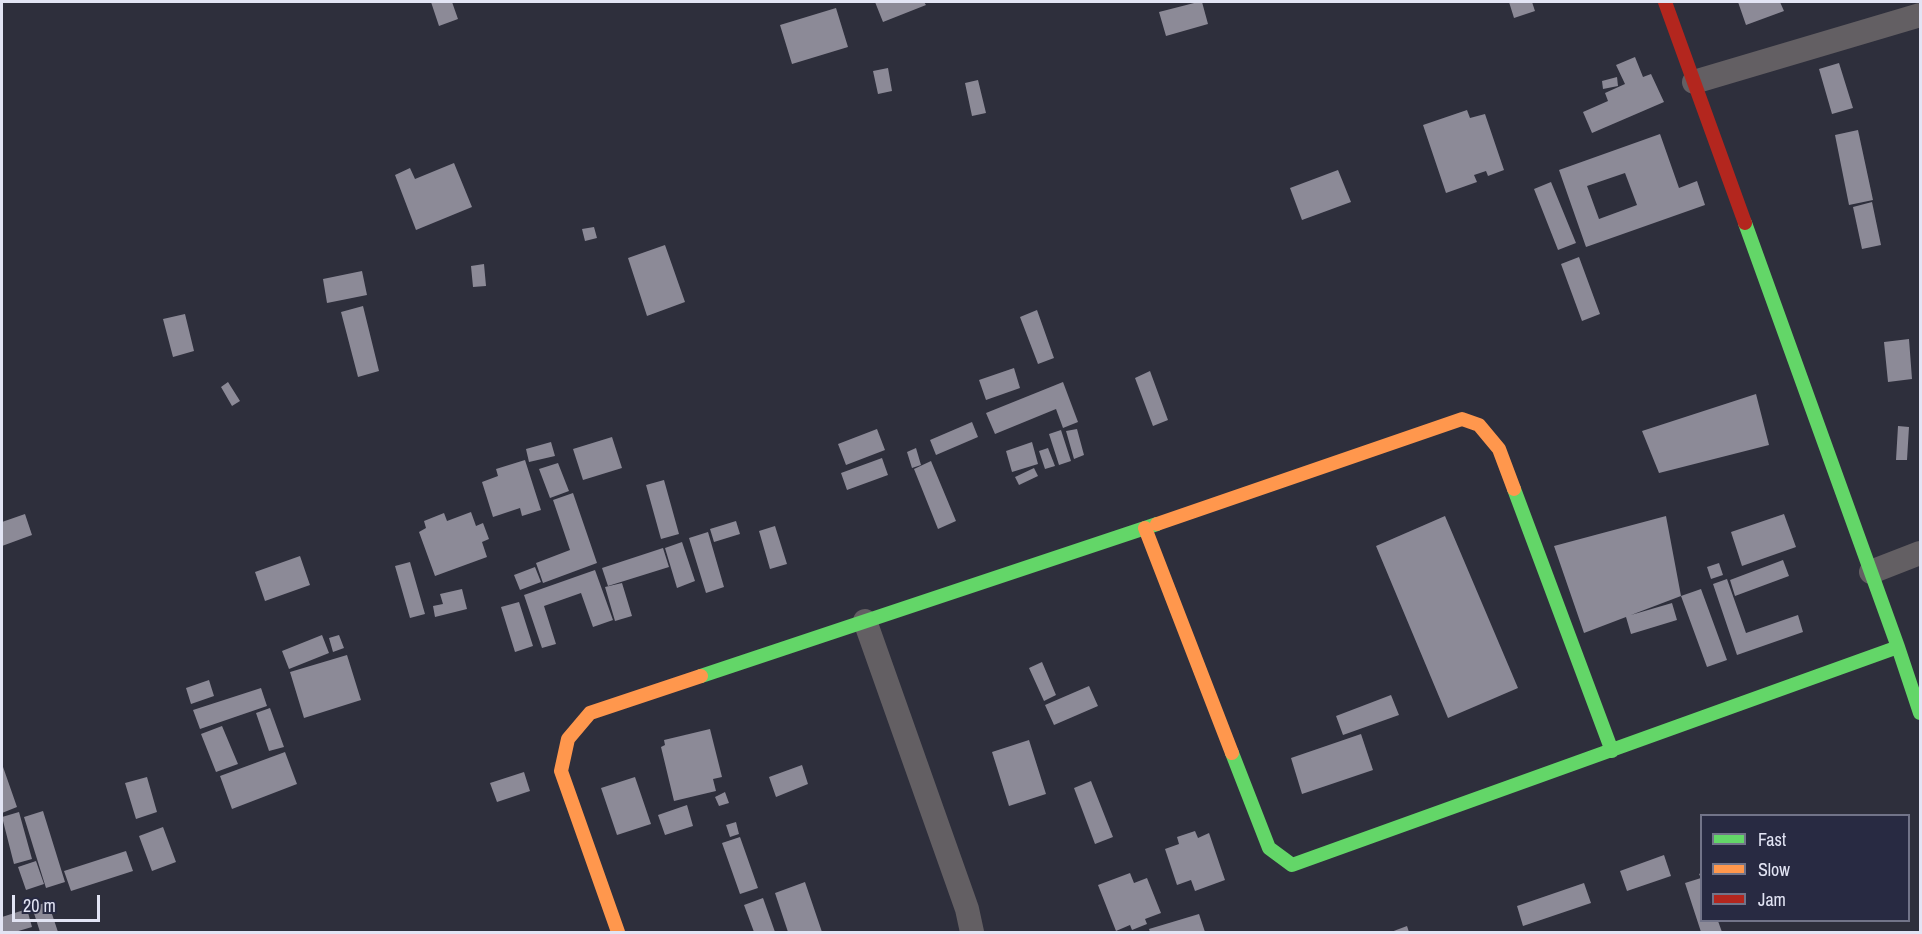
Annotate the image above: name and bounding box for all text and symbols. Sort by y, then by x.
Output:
legend [1700,814,1910,922]
text: Fast [1758,827,1786,852]
text: Slow [1758,857,1790,882]
scale bar [15,883,104,921]
text: Jam [1758,887,1786,912]
text: 20 m [23,893,56,918]

